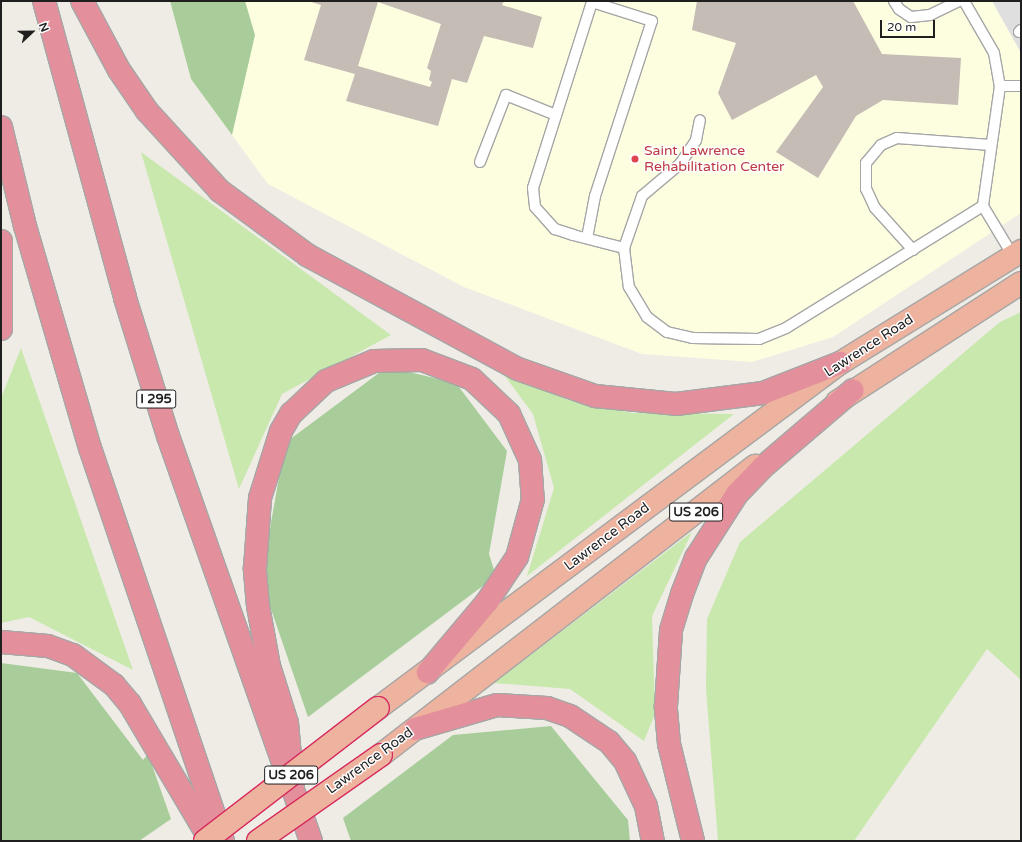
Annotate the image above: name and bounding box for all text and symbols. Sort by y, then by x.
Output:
north arrow [12,12,52,52]
scale bar [882,12,937,38]
text: 20 m [887,20,916,34]
text: N [36,21,51,34]
place label: Saint Lawrence Rehabilitation Center [644,143,784,176]
marker: Saint Lawrence Rehabilitation Center [629,153,641,165]
street label: Lawrence Road [821,311,917,381]
road number: I 295 [136,388,176,410]
street label: Lawrence Road [561,499,653,575]
road number: US 206 [669,501,723,523]
street label: Lawrence Road [324,724,416,798]
road number: US 206 [264,764,318,786]

